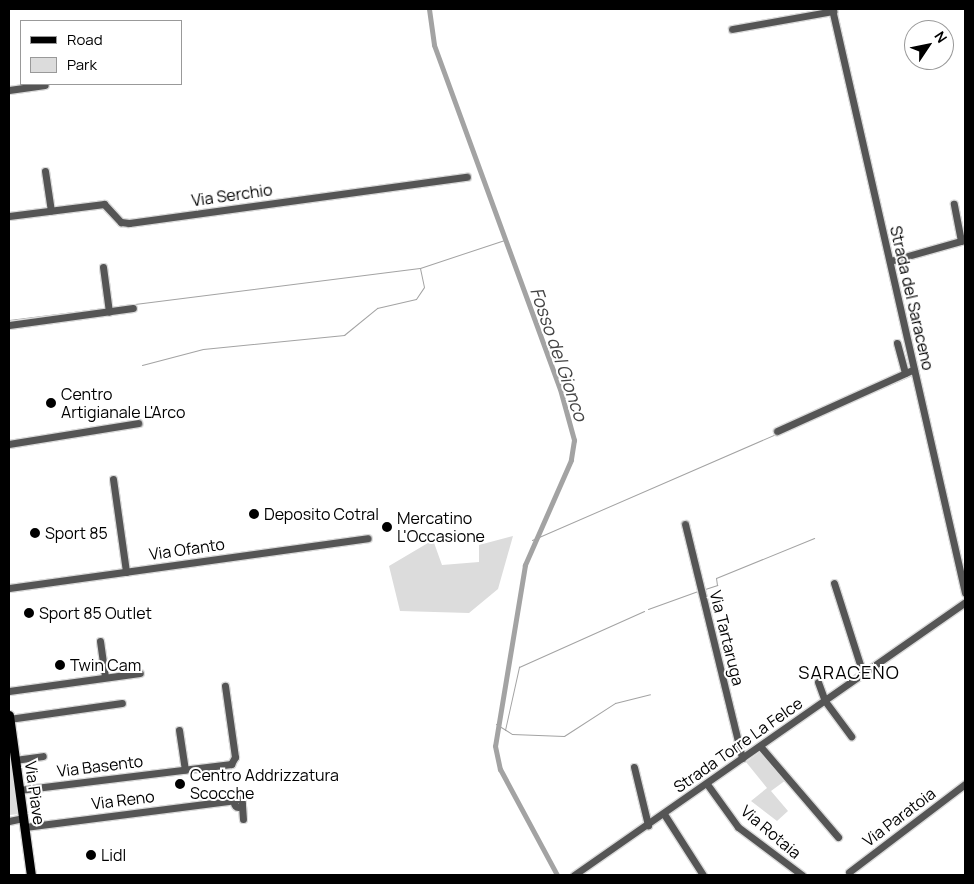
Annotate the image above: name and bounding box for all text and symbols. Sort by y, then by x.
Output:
legend [20,20,182,85]
north arrow [904,20,954,70]
text: N [930,27,952,46]
text: Road [67,29,103,50]
text: Park [67,54,97,75]
street label: Via Serchio [190,180,274,210]
street label: Strada del Saraceno [886,224,938,372]
water label: Fosso del Gionco [526,284,592,424]
place label: Centro Artigianale L'Arco [61,384,185,422]
marker: Centro Artigianale L'Arco [45,397,57,409]
place label: Deposito Cotral [264,504,379,524]
marker: Deposito Cotral [248,508,260,520]
place label: Mercatino L'Occasione [397,508,485,546]
marker: Mercatino L'Occasione [381,521,393,533]
place label: Sport 85 [45,523,108,543]
marker: Sport 85 [29,527,41,539]
street label: Via Ofanto [148,534,226,564]
street label: Via Tartaruga [706,589,748,687]
place label: Sport 85 Outlet [39,603,152,623]
marker: Sport 85 Outlet [23,607,35,619]
place label: Twin Cam [70,655,141,675]
marker: Twin Cam [54,659,66,671]
district label: SARACENO [797,661,901,683]
street label: Strada Torre La Felce [670,693,806,797]
street label: Via Basento [56,751,144,781]
street label: Via Piave [21,760,49,826]
place label: Centro Addrizzatura Scocche [190,765,339,803]
marker: Centro Addrizzatura Scocche [174,778,186,790]
street label: Via Paratoia [859,784,939,850]
street label: Via Reno [90,787,156,813]
street label: Via Rotaia [737,801,805,863]
place label: Lidl [101,845,126,865]
marker: Lidl [85,849,97,861]

